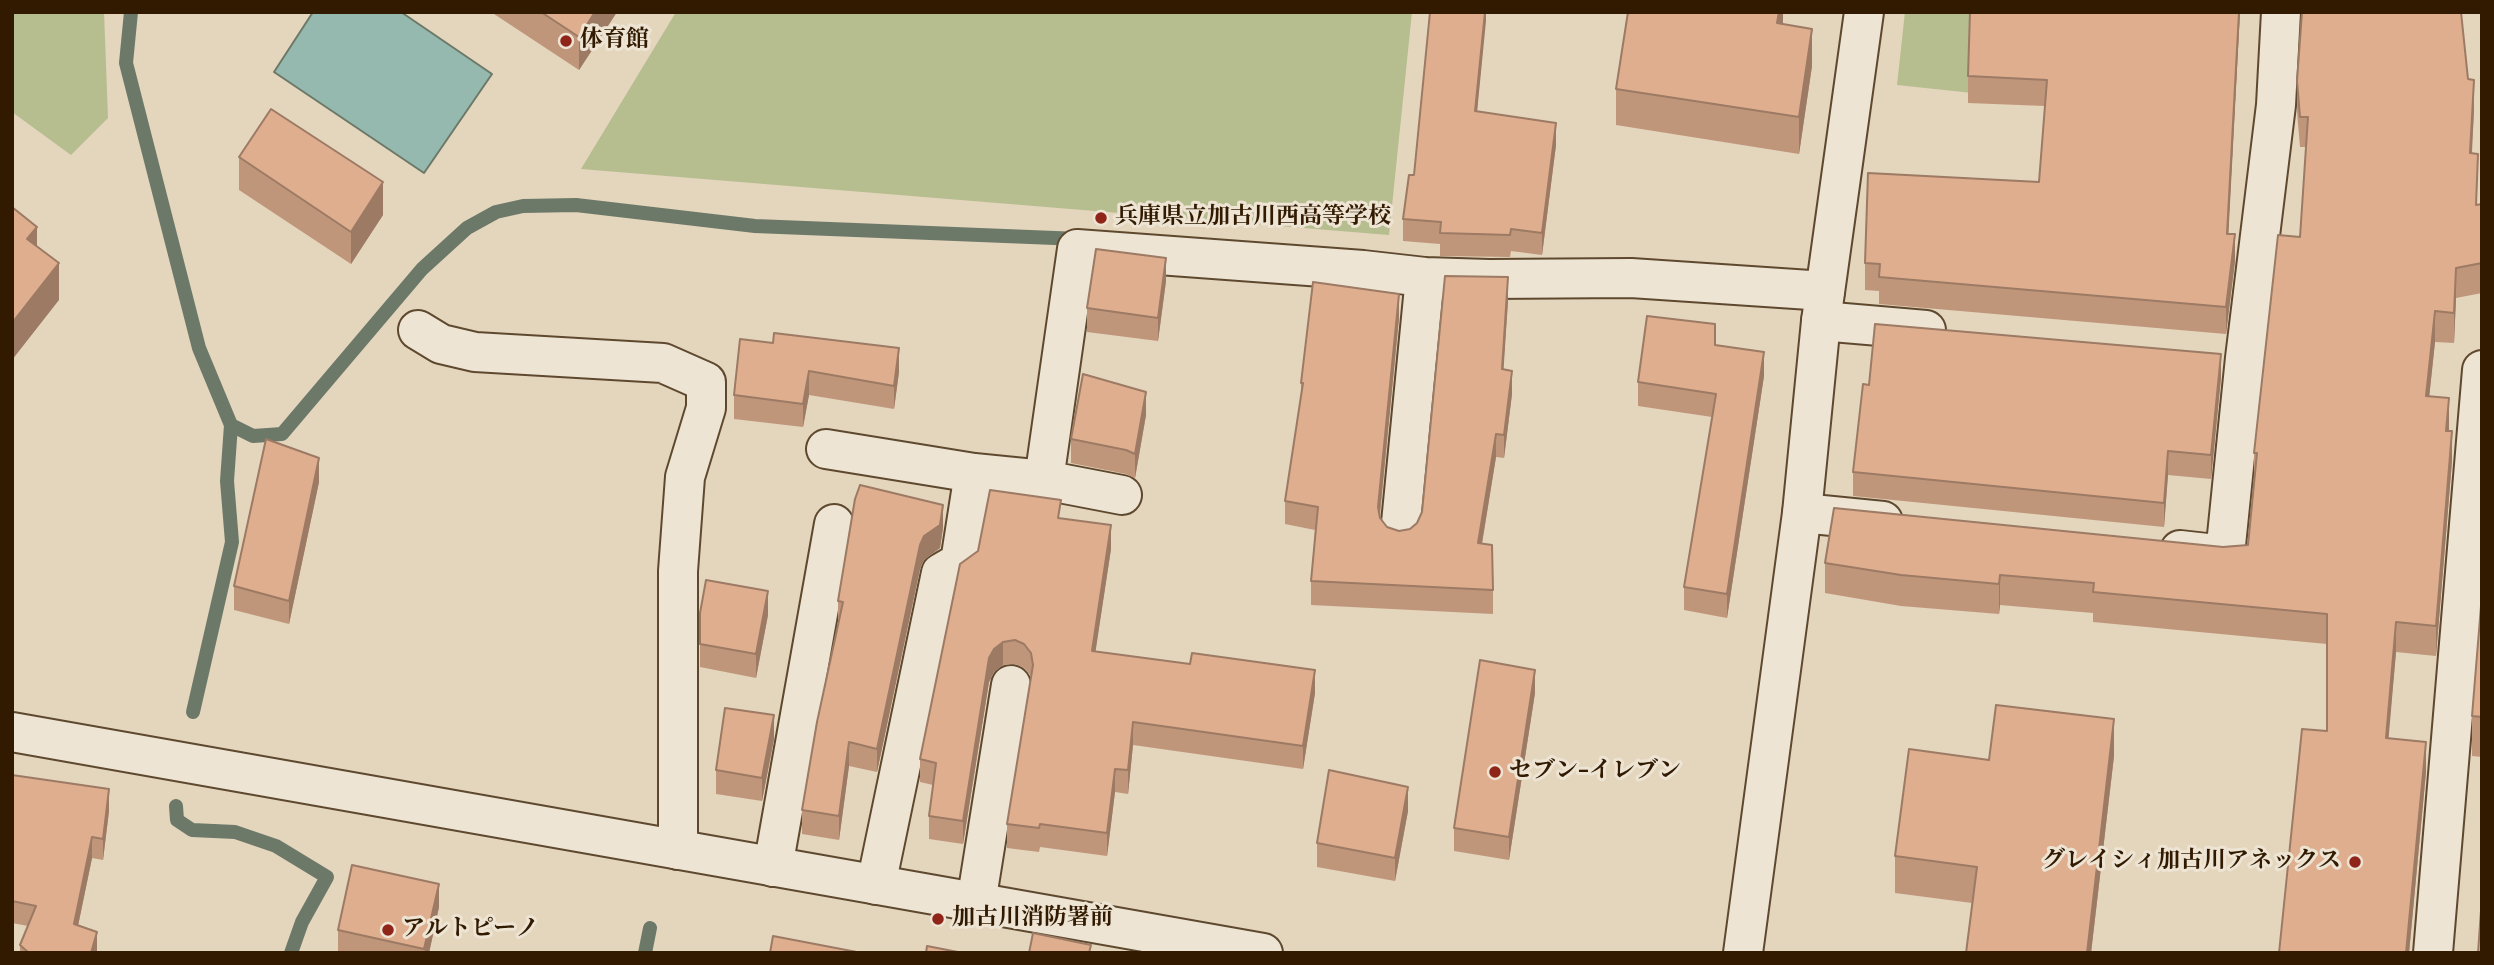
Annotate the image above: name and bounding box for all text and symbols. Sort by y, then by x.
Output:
place label: 体育館 [580,27,649,55]
marker: 体育館 [558,33,574,49]
place label: 兵庫県立加古川西高等学校 [1115,204,1391,232]
marker: 兵庫県立加古川西高等学校 [1093,210,1109,226]
place label: セブン-イレブン [1509,758,1681,786]
marker: セブン-イレブン [1487,764,1503,780]
place label: グレイシィ加古川アネックス [2042,848,2341,876]
marker: グレイシィ加古川アネックス [2347,854,2363,870]
place label: 加古川消防署前 [952,905,1113,933]
marker: 加古川消防署前 [930,911,946,927]
place label: アルトピーノ [402,916,539,944]
marker: アルトピーノ [380,922,396,938]

